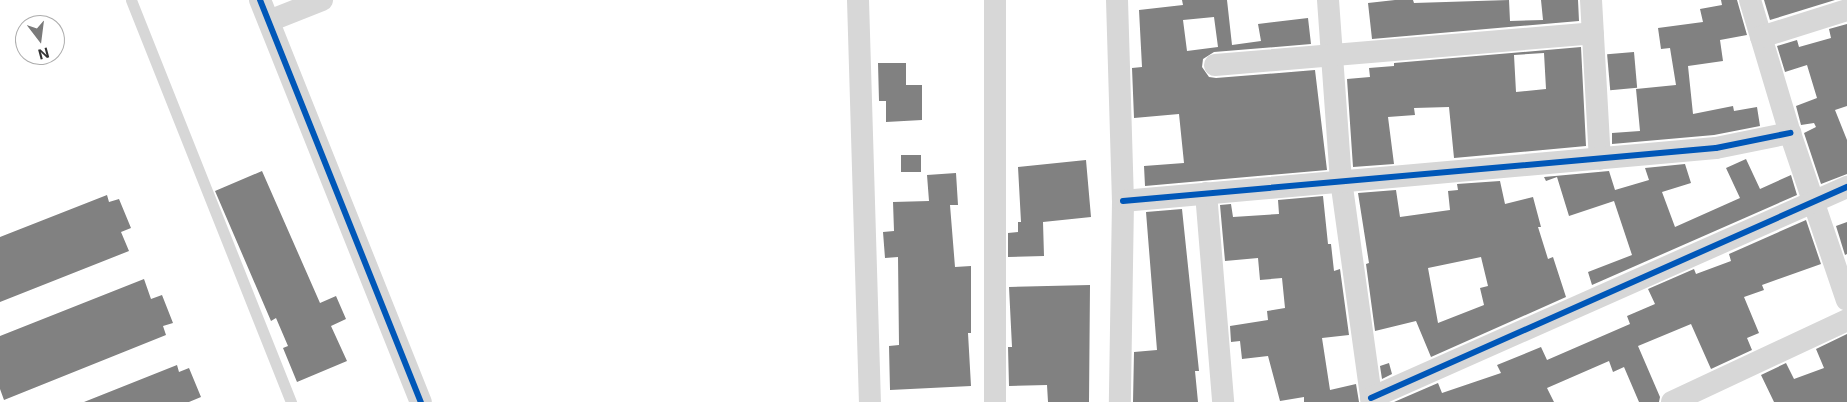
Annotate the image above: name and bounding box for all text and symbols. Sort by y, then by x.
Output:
north arrow [15,15,65,65]
text: N [36,44,51,64]

